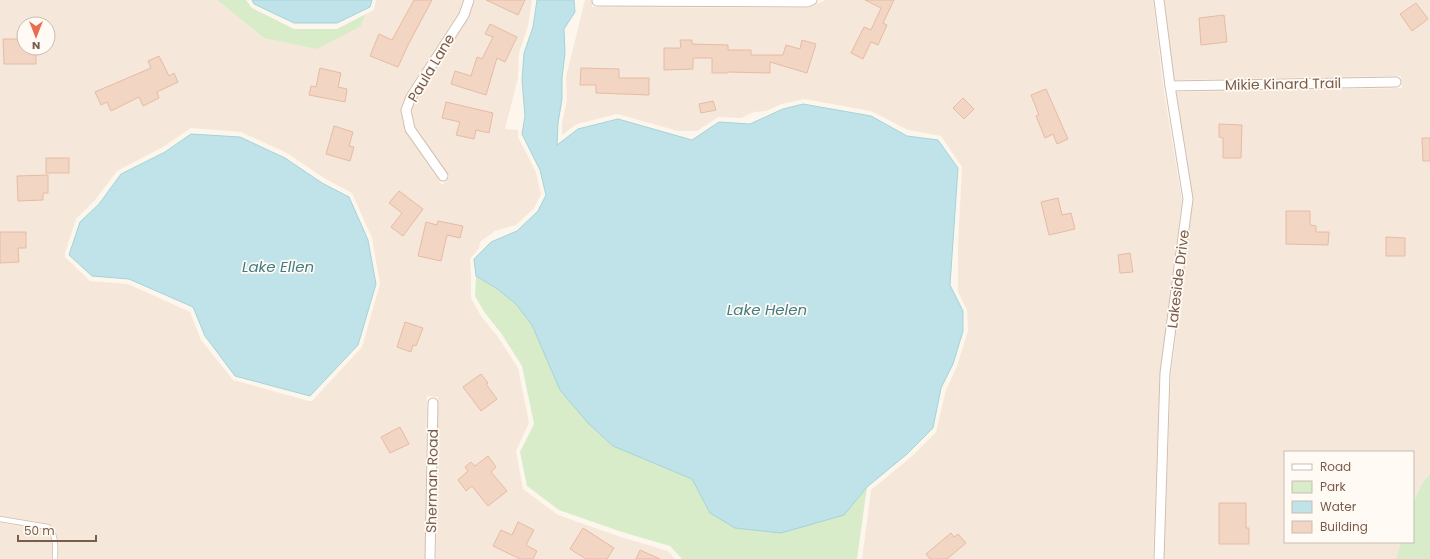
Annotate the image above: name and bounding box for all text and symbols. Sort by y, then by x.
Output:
north arrow [16,16,56,56]
street label: Paula Lane [403,30,459,106]
text: N [32,38,40,54]
street label: Mikie Kinard Trail [1225,73,1341,95]
street label: Lakeside Drive [1162,228,1194,329]
water label: Lake Ellen [242,256,314,277]
water label: Lake Helen [727,299,807,320]
street label: Sherman Road [421,429,443,533]
legend [1284,451,1414,543]
text: Road [1320,458,1351,475]
text: Park [1320,478,1347,495]
text: Water [1320,498,1357,515]
scale bar [18,517,96,543]
text: Building [1320,518,1368,535]
text: 50 m [24,522,55,539]

